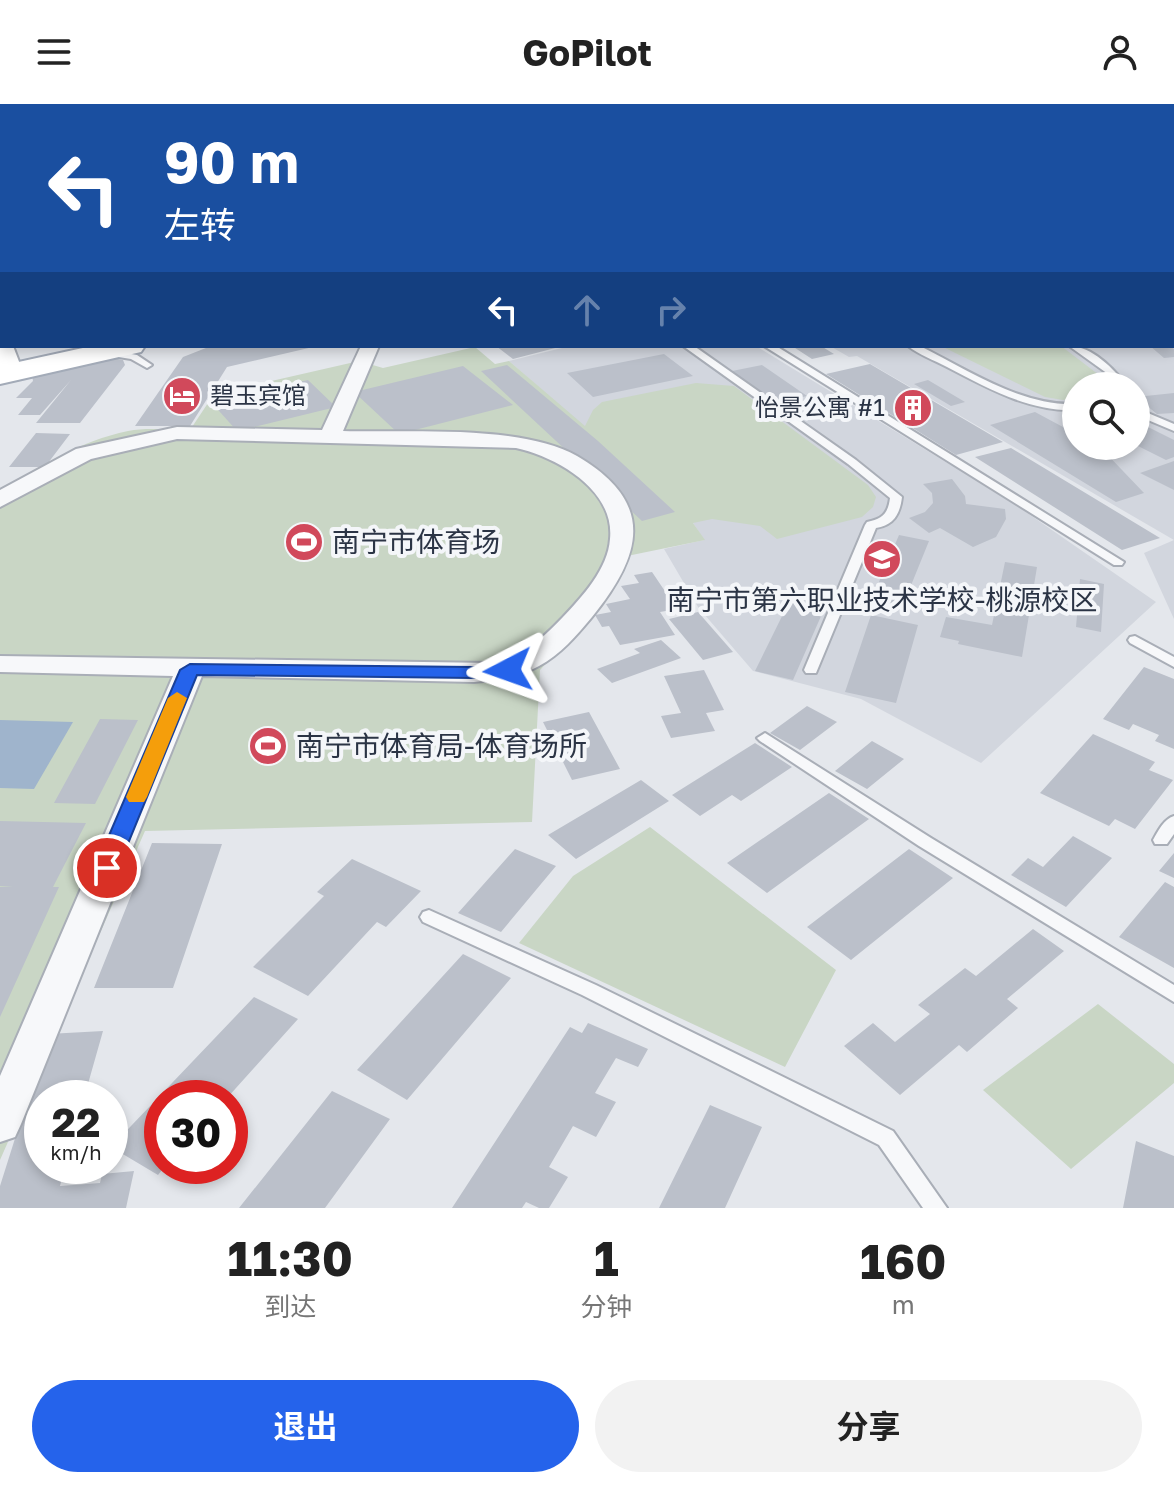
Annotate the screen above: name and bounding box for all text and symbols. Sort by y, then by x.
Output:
icon: menu [32,30,76,74]
icon: person [1098,30,1142,74]
text: GoPilot [522,31,652,74]
text: 90 m [164,128,299,195]
icon: left [32,136,136,240]
text: 左转 [164,203,236,246]
icon: left [481,288,525,332]
icon: ahead [565,288,609,332]
icon: right [649,288,693,332]
map controls [1062,372,1150,460]
button: search [1062,372,1150,460]
hotel icon: 碧玉宾馆 [161,375,203,417]
place label: 碧玉宾馆 [210,380,306,409]
building icon: 怡景公寓 #1 [892,387,934,429]
place label: 怡景公寓 #1 [755,392,885,421]
sports icon: 南宁市体育场 [283,521,325,563]
place label: 南宁市体育场 [332,525,500,558]
school or university icon: 南宁市第六职业技术学校-桃源校区 [861,538,903,580]
place label: 南宁市第六职业技术学校-桃源校区 [667,583,1097,616]
position arrow [466,628,550,712]
sports icon: 南宁市体育局-体育场所 [247,725,289,767]
place label: 南宁市体育局-体育场所 [296,729,587,762]
pin [73,834,141,902]
icon: arrive [85,846,129,890]
speed limit sign: 30 [144,1080,248,1184]
text: 22 [52,1098,100,1146]
text: km/h [51,1140,101,1164]
text: 11:30 [228,1229,353,1287]
text: 1 [594,1229,619,1287]
text: 160 [860,1232,946,1290]
text: m [892,1289,915,1320]
text: 到达 [264,1291,316,1322]
text: 分钟 [580,1291,632,1322]
button: 退出 [32,1380,579,1472]
button: 分享 [595,1380,1142,1472]

